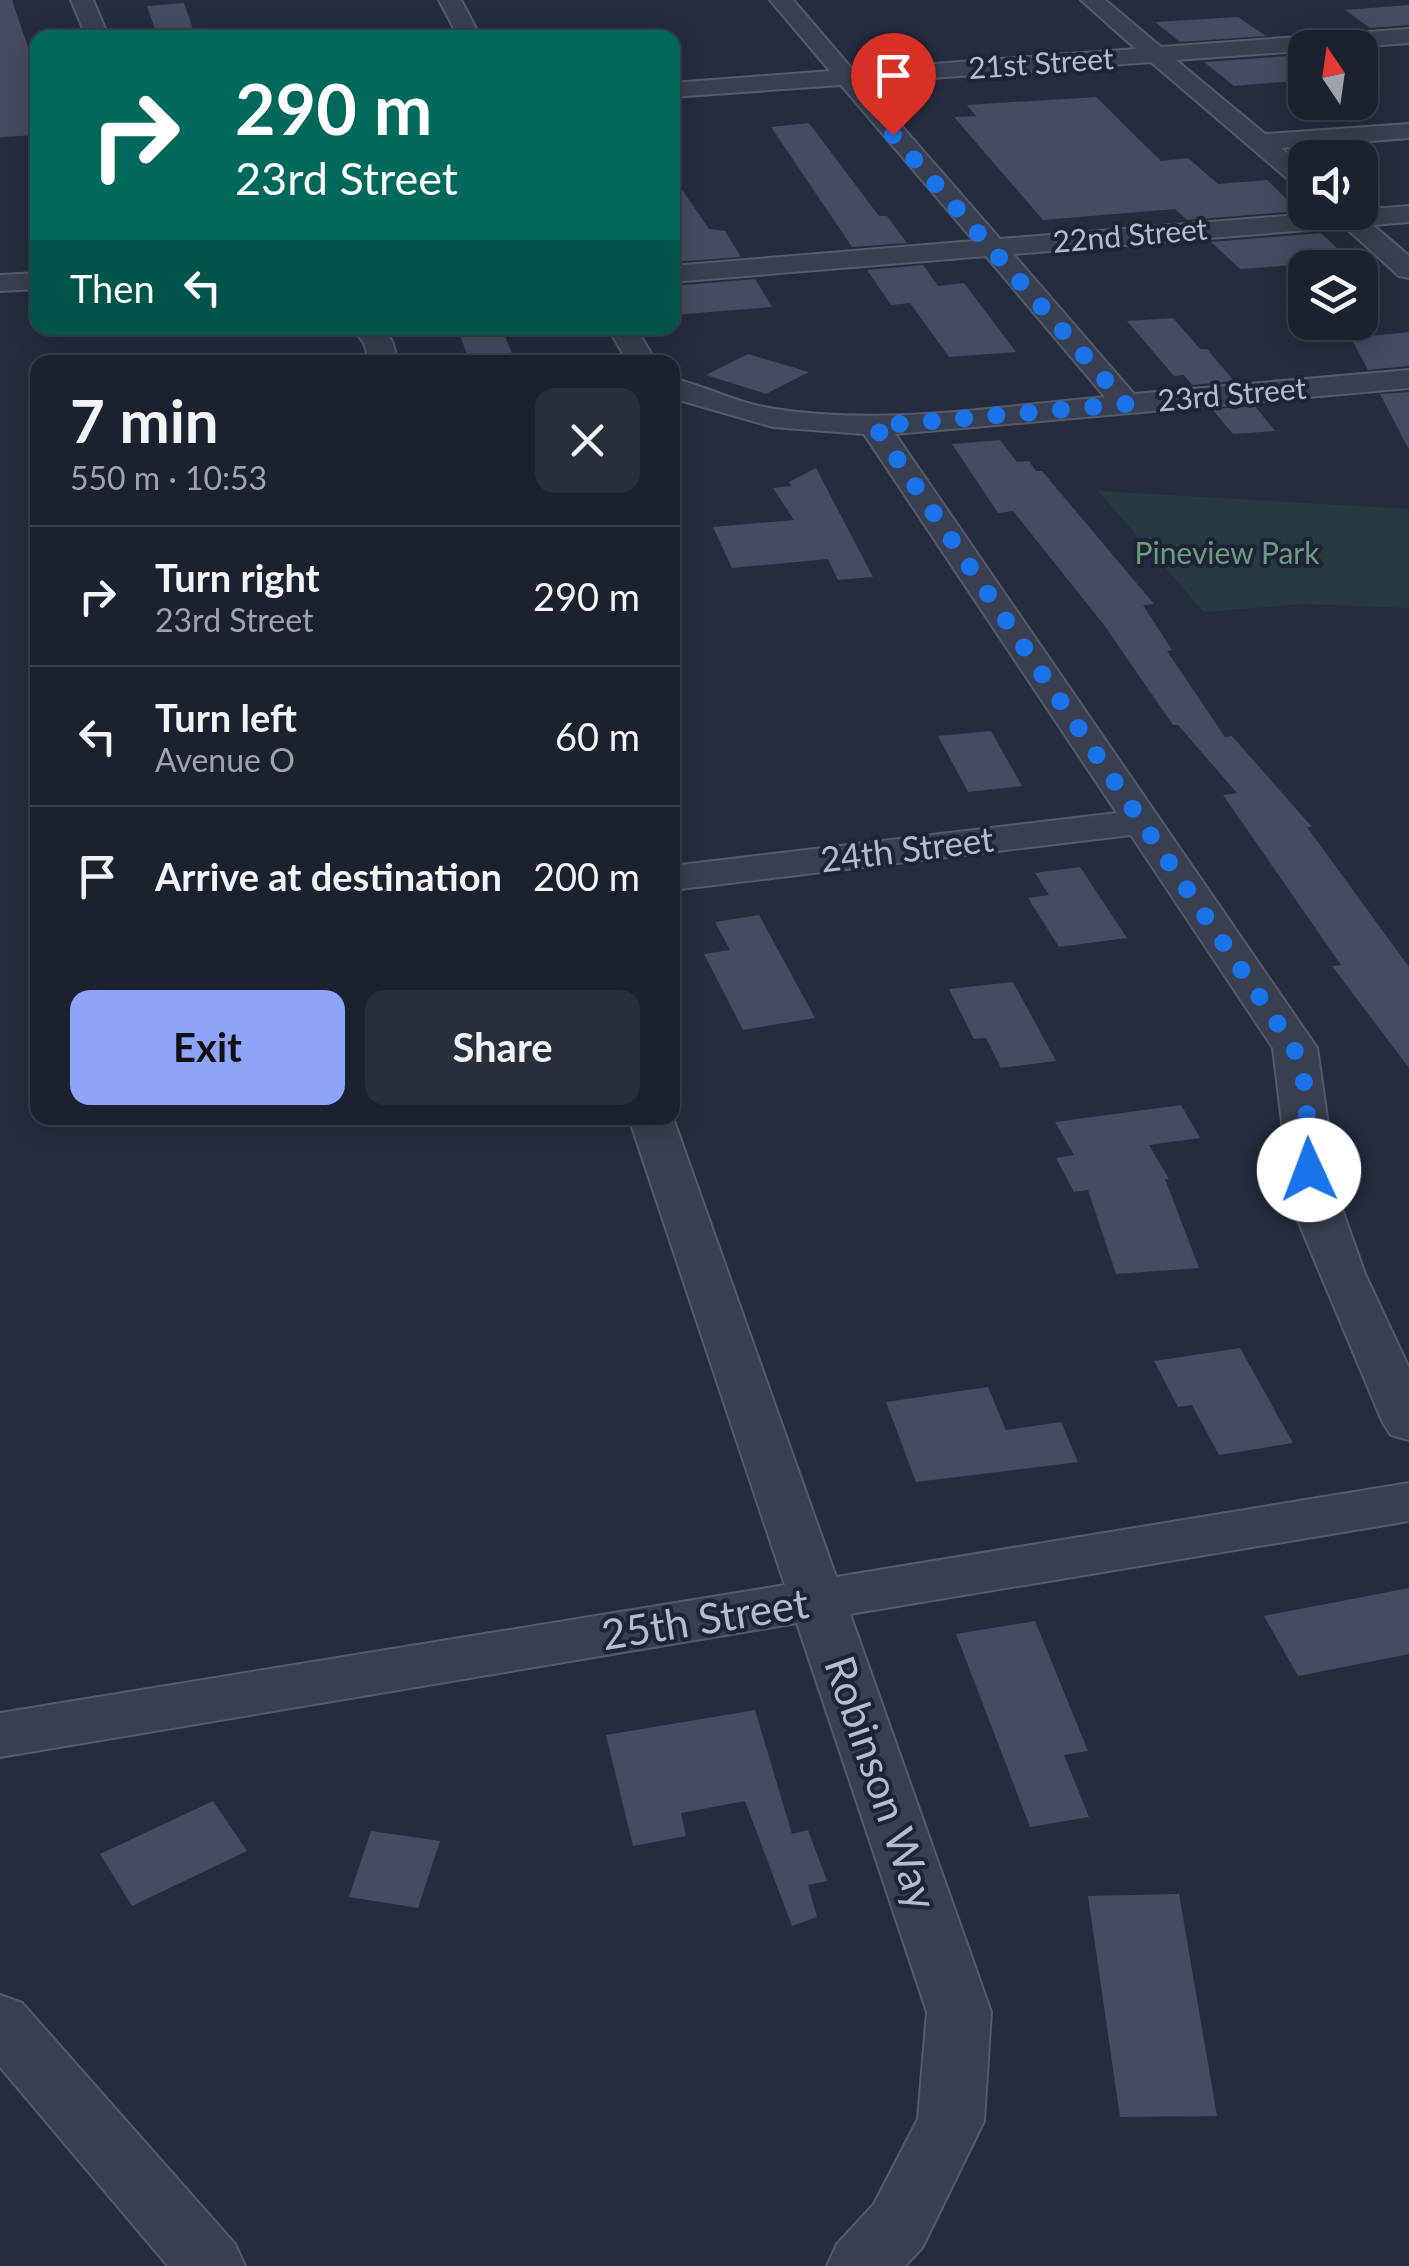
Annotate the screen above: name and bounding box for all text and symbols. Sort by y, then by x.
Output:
north arrow [1288,30,1378,120]
map controls [1288,30,1378,340]
pin [851,33,936,136]
street label: 21st Street [967,39,1115,85]
icon: arrive [866,48,921,103]
text: 290 m [235,66,432,150]
icon: right [70,70,200,200]
button: sound [1288,140,1378,230]
text: 23rd Street [235,151,458,205]
street label: 22nd Street [1051,209,1209,259]
button: layers [1288,250,1378,340]
icon: left [175,260,230,315]
text: Then [70,265,155,311]
street label: 23rd Street [1156,369,1308,417]
text: 7 min [70,384,219,456]
button: close [535,388,640,493]
text: 550 m · 10:53 [70,458,267,497]
park label: Pineview Park [1135,534,1320,570]
text: Turn right [155,554,320,600]
icon: right [70,569,125,624]
text: 290 m [533,573,640,619]
text: 23rd Street [155,600,314,639]
text: Turn left [155,694,297,740]
icon: left [70,709,125,764]
text: 60 m [555,713,640,759]
text: Avenue O [155,740,295,779]
street label: 24th Street [818,817,996,879]
icon: arrive [70,849,125,904]
text: Arrive at destination [155,853,502,899]
text: 200 m [533,853,640,899]
button: Exit [70,990,345,1105]
button: Share [365,990,640,1105]
position arrow [1257,1118,1361,1222]
street label: 25th Street [598,1577,812,1659]
street label: Robinson Way [815,1649,949,1916]

